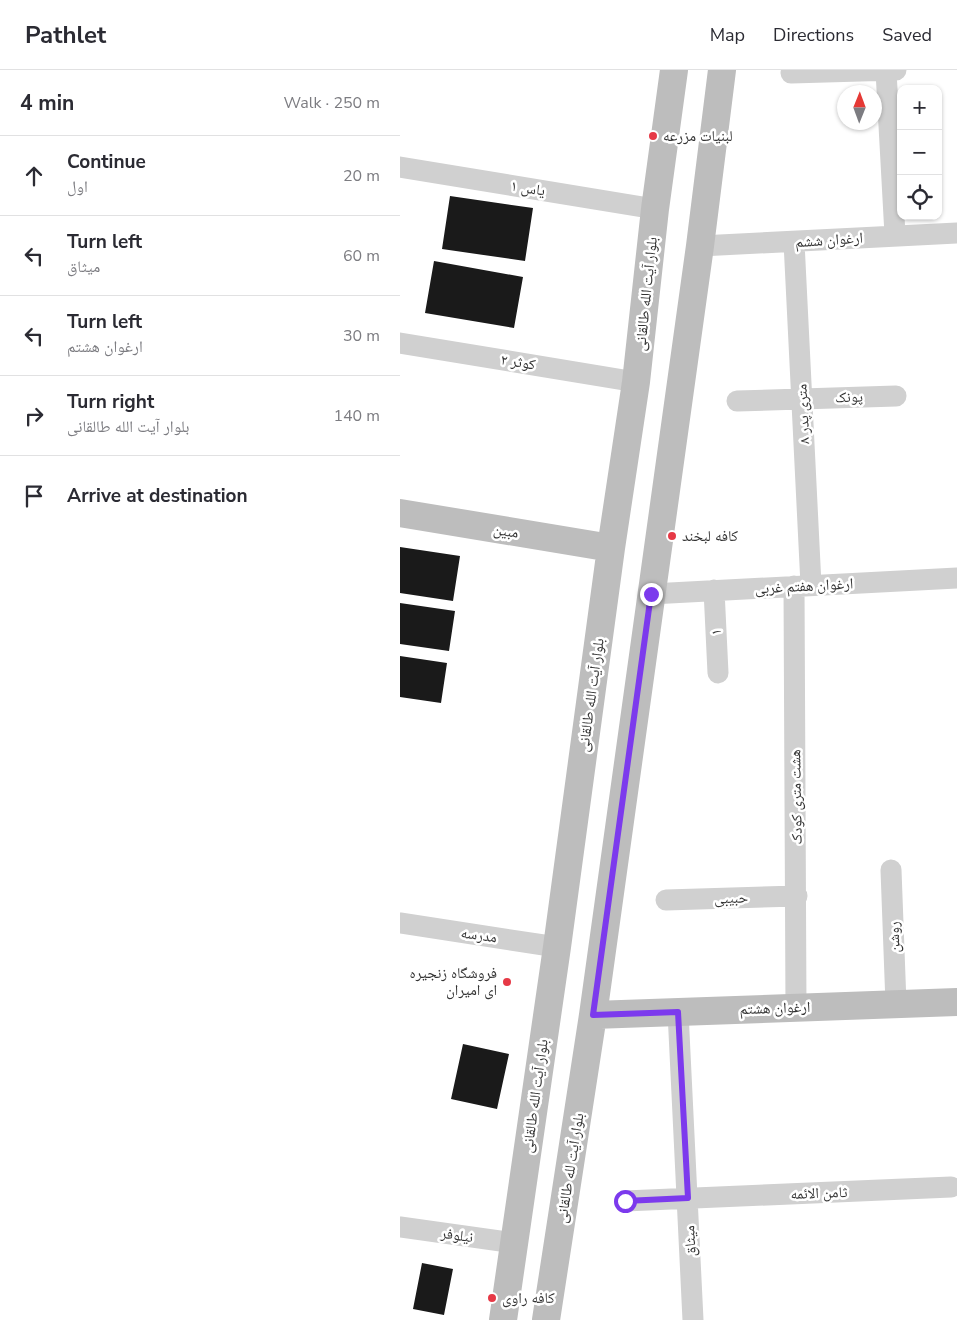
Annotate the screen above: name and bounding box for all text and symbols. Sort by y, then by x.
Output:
text: Pathlet [25,19,106,51]
text: Map [710,23,745,47]
text: Directions [773,23,854,47]
text: Saved [882,23,932,47]
north arrow [837,85,882,130]
map controls [897,85,942,220]
button: + [897,85,942,130]
text: 4 min [20,89,74,117]
text: Walk · 250 m [284,92,380,114]
place label: لبنیات مزرعه [663,126,733,146]
marker: لبنیات مزرعه [647,130,659,142]
button: − [897,130,942,175]
text: Continue [67,149,146,175]
icon: ahead [20,162,48,190]
text: 20 m [343,165,380,187]
street label: یاس ۱ [509,175,547,201]
button: locate [897,175,942,220]
text: اول [67,176,88,198]
street label: ارغوان ششم [794,228,864,252]
text: Turn left [67,229,142,255]
street label: بلوار آیت الله طالقانی [630,236,662,352]
icon: left [20,242,48,270]
text: 60 m [343,245,380,267]
text: میثاق [67,256,100,278]
text: Turn left [67,309,142,335]
icon: left [20,322,48,350]
text: 30 m [343,325,380,347]
text: ارغوان هشتم [67,336,143,358]
street label: کوثر ۲ [499,349,537,375]
street label: ۸ متری پدر [791,383,815,445]
street label: پونک [835,387,863,407]
text: Turn right [67,389,154,415]
icon: right [20,402,48,430]
text: 140 m [333,405,380,427]
text: بلوار آیت الله طالقانی [67,416,189,438]
icon: arrive [20,482,48,510]
text: Arrive at destination [67,483,248,509]
street label: مبین [492,519,520,543]
place label: کافه لبخند [682,526,738,546]
marker: کافه لبخند [666,530,678,542]
street label: ارغوان هفتم غربی [754,573,854,599]
route end [640,583,663,606]
street label: ۱ [706,628,726,636]
street label: بلوار آیت الله طالقانی [573,637,609,753]
street label: هشت متری کودک [785,749,807,845]
street label: حبیبی [714,887,749,909]
street label: روشن [883,921,905,953]
street label: مدرسه [460,923,499,947]
place label: فروشگاه زنجیره ای امیران [410,963,497,1000]
marker: فروشگاه زنجیره ای امیران [501,976,513,988]
street label: ارغوان هشتم [739,997,811,1019]
street label: بلوار آیت الله طالقانی [517,1038,553,1154]
street label: بلوار آیت لله طالقانی [551,1111,589,1225]
street label: ثامن الائمه [790,1182,848,1204]
route start [614,1190,637,1213]
street label: نیلوفر [438,1223,475,1247]
street label: میثاق [679,1225,701,1257]
place label: کافه راوی [502,1288,555,1308]
marker: کافه راوی [486,1292,498,1304]

